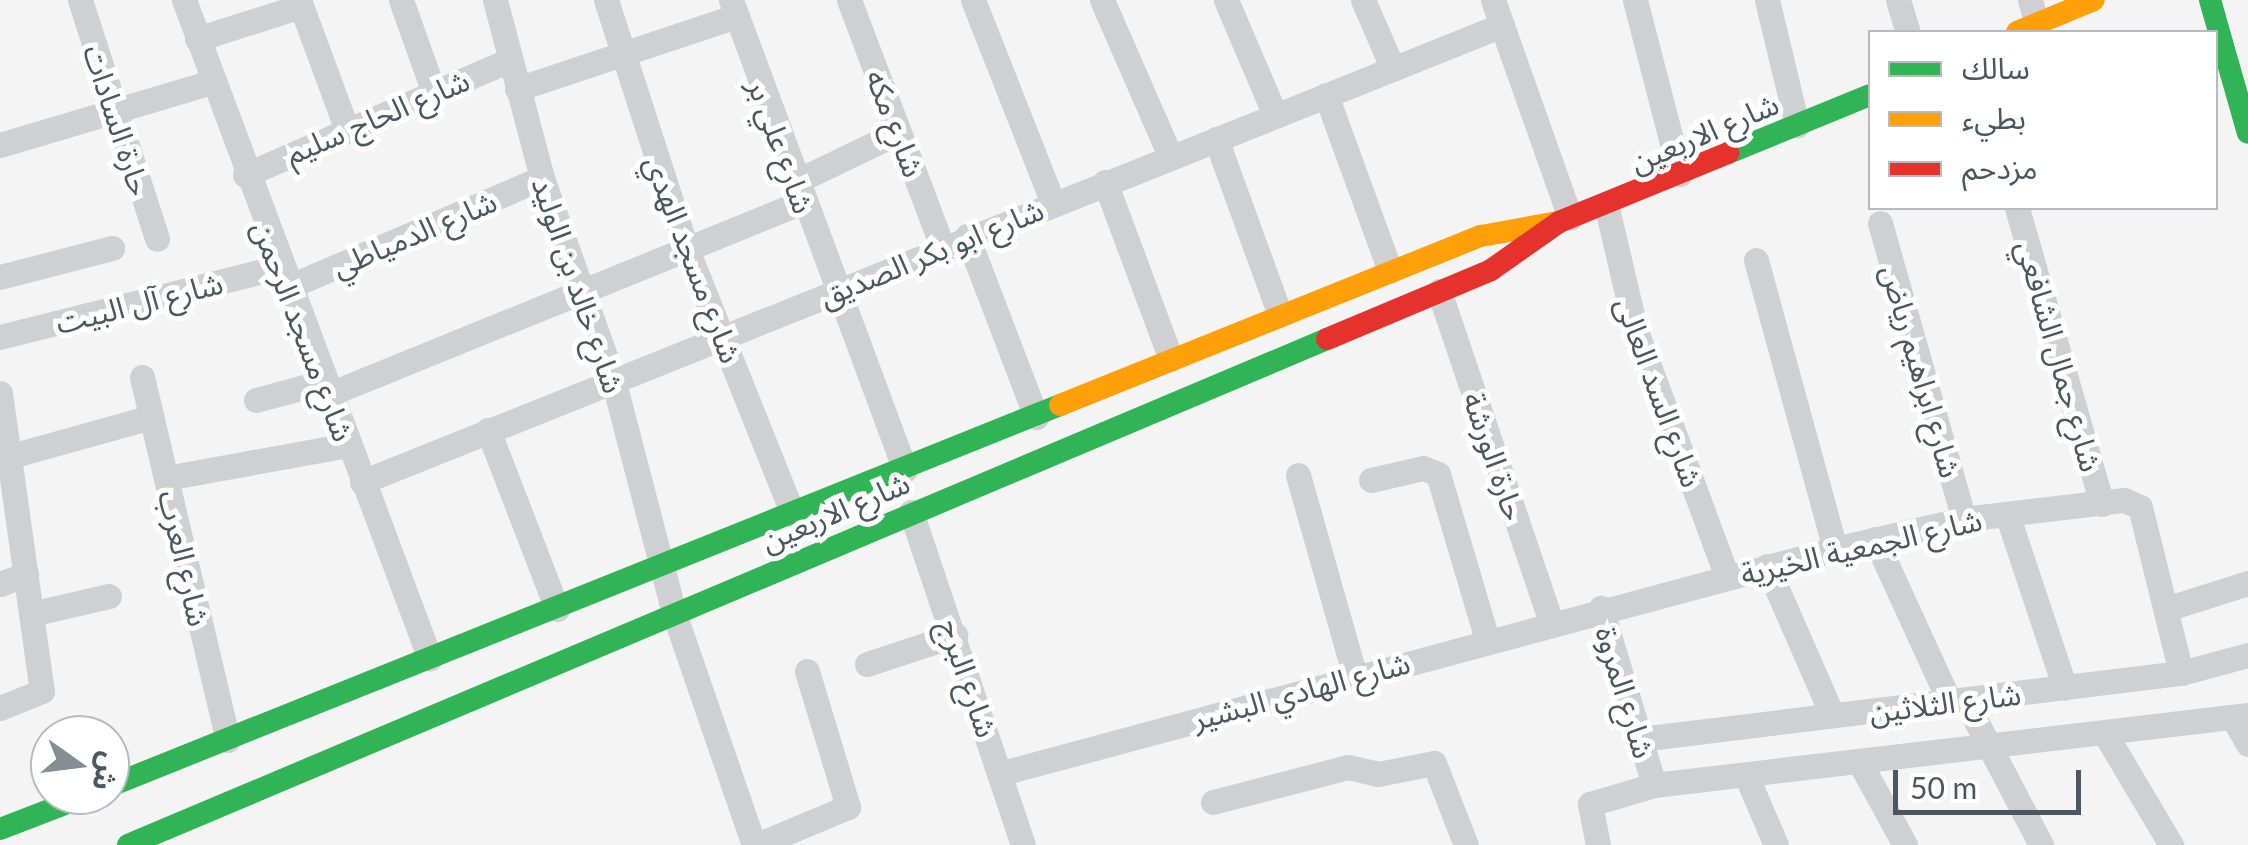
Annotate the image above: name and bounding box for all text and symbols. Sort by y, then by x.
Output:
legend [1868,30,2218,210]
street label: حارة السادات [77,40,159,200]
text: سالك [1962,49,2030,85]
street label: شارع الحاج سليم [280,61,474,171]
street label: شارع مكه [859,64,933,182]
street label: شارع علي بر [741,74,823,218]
street label: شارع الاربعين [1624,85,1784,179]
text: بطيء [1962,99,2026,135]
text: مزدحم [1962,149,2038,185]
street label: شارع مسجد الهدي [638,150,750,368]
street label: شارع خالد بن الوليد [525,172,633,398]
street label: شارع الدمياطي [326,182,502,284]
street label: شارع ابو بكر الصديق [814,191,1048,313]
street label: شارع مسجد الرحمن [246,216,362,446]
street label: شارع جمال الشافعي [2010,236,2110,476]
street label: شارع ابراهيم رياض [1874,261,1970,481]
street label: شارع آل البيت [52,264,226,340]
street label: شارع السد العالى [1609,292,1711,492]
street label: حارة الورشة [1456,387,1534,525]
street label: شارع الاربعين [755,464,915,558]
street label: شارع العرب [152,487,218,629]
street label: شارع الجمعية الخيرية [1737,501,1985,591]
street label: شارع البرج [932,614,1006,742]
street label: شارع المروة [1589,622,1663,762]
street label: شارع الهادي البشير [1188,644,1414,736]
street label: شارع الثلاثين [1867,675,2023,729]
north arrow [30,715,130,815]
text: ش [86,749,128,795]
scale bar [1898,750,2086,812]
text: 50 m [1910,769,1977,805]

